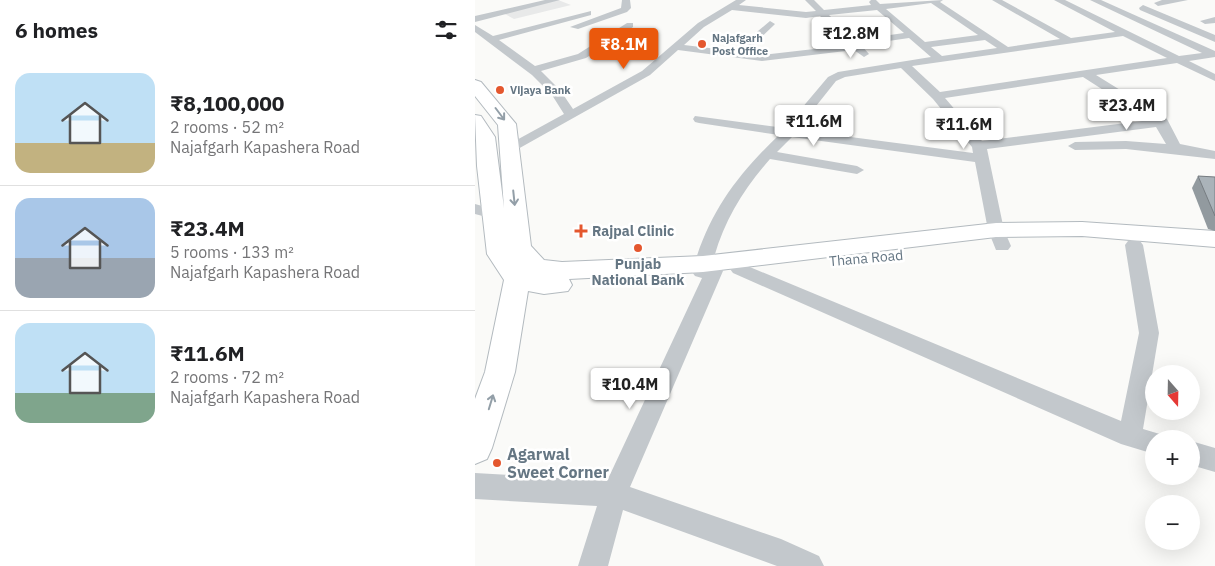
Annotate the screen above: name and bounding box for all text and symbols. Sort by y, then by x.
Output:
text: 6 homes [15,16,98,44]
icon: filters [432,16,460,44]
pin: ₹12.8M [810,17,892,59]
text: ₹12.8M [823,23,879,43]
pin: ₹8.1M [589,28,659,70]
place label: Najafgarh Post Office [712,31,768,58]
text: ₹8.1M [600,34,648,54]
marker: Najafgarh Post Office [696,38,708,50]
place label: Vijaya Bank [510,83,571,97]
marker: Vijaya Bank [494,84,506,96]
pin: ₹23.4M [1086,88,1168,131]
text: ₹8,100,000 [170,89,284,117]
icon: home [55,93,115,153]
text: ₹23.4M [1099,95,1155,115]
pin: ₹11.6M [773,104,855,147]
one-way arrow [494,107,505,120]
pin: ₹11.6M [923,108,1005,150]
text: ₹11.6M [786,111,842,131]
text: ₹11.6M [936,114,992,134]
text: 2 rooms · 52 m² [170,117,284,137]
text: Najafgarh Kapashera Road [170,137,360,157]
one-way arrow [509,190,519,206]
text: ₹23.4M [170,214,245,242]
icon: home [55,218,115,278]
place label: Rajpal Clinic [592,222,674,240]
marker: Rajpal Clinic [574,224,588,238]
text: 5 rooms · 133 m² [170,242,294,262]
marker: Punjab National Bank [632,242,644,254]
street label: Thana Road [828,246,904,270]
place label: Punjab National Bank [592,255,685,289]
text: Najafgarh Kapashera Road [170,262,360,282]
text: ₹11.6M [170,339,245,367]
icon: home [55,343,115,403]
north arrow [1145,365,1200,420]
map controls [1145,365,1200,550]
text: 2 rooms · 72 m² [170,367,284,387]
pin: ₹10.4M [589,368,671,410]
text: ₹10.4M [602,374,658,394]
text: Najafgarh Kapashera Road [170,387,360,407]
one-way arrow [487,394,497,410]
button: + [1145,430,1200,485]
place label: Agarwal Sweet Corner [507,444,610,482]
marker: Agarwal Sweet Corner [491,457,503,469]
button: − [1145,495,1200,550]

